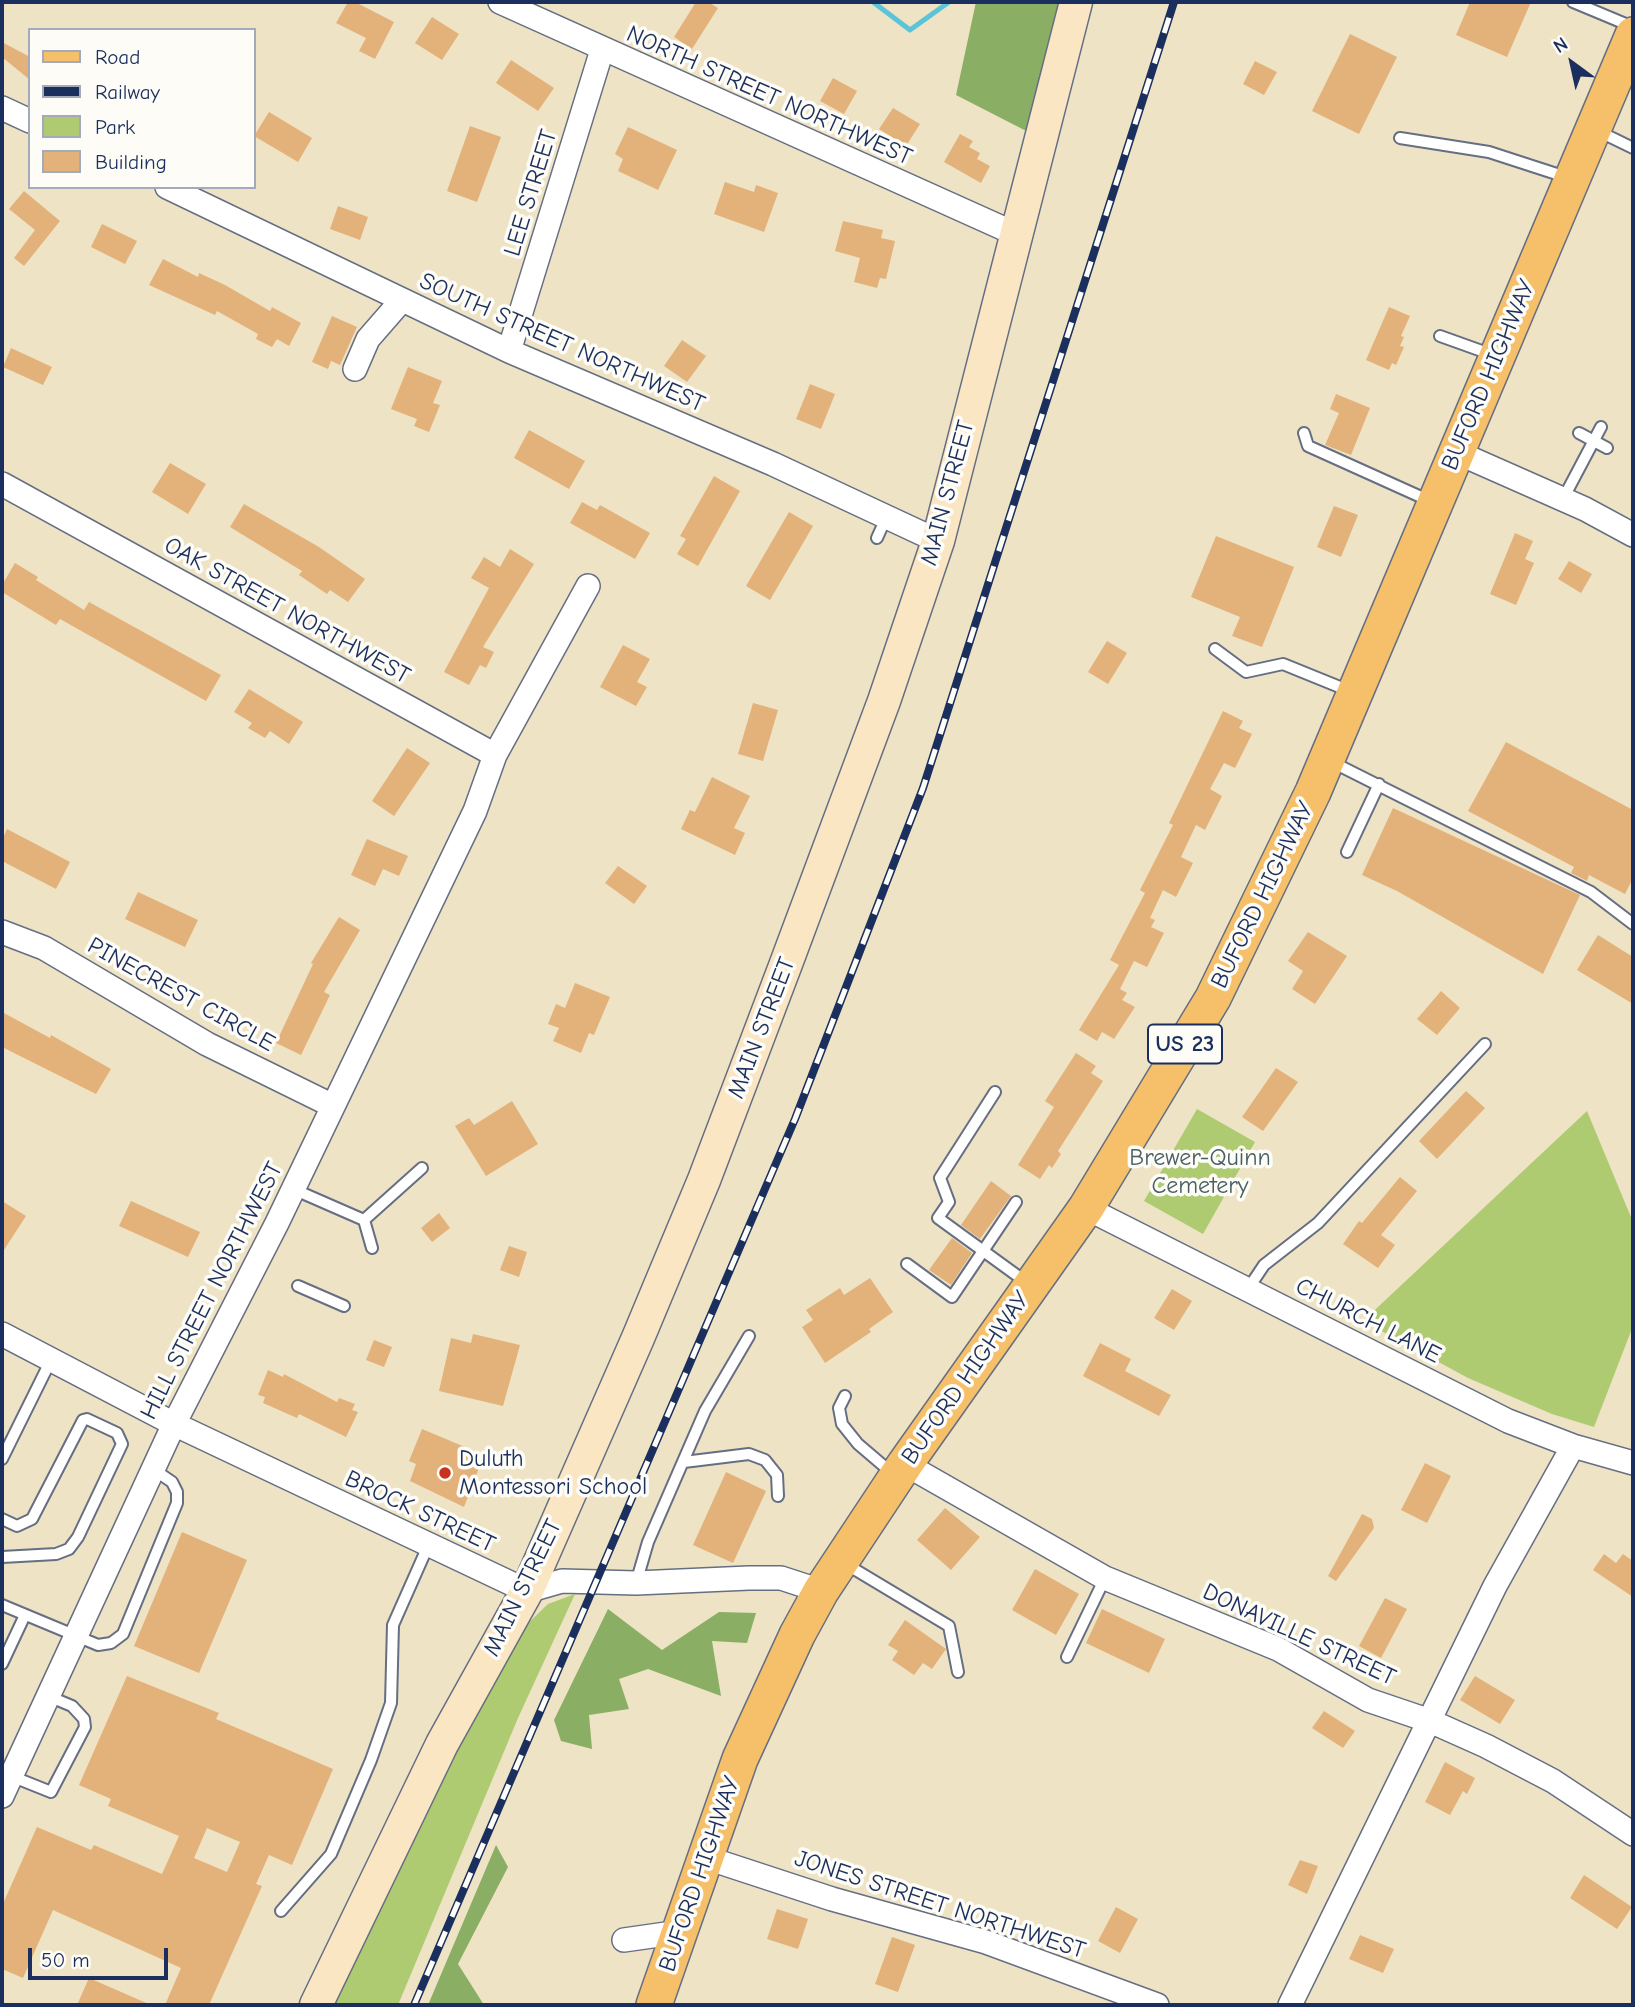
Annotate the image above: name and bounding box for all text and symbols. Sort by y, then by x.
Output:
street label: NORTH STREET NORTHWEST [622,20,916,172]
legend [28,28,256,189]
north arrow [1537,28,1607,98]
text: N [1549,33,1572,58]
text: Road [95,45,140,69]
text: Railway [95,80,160,104]
text: Park [95,115,135,139]
street label: LEE STREET [498,126,564,260]
text: Building [95,150,167,174]
street label: SOUTH STREET NORTHWEST [415,267,709,419]
street label: BUFORD HIGHWAY [1436,275,1542,475]
street label: MAIN STREET [915,417,981,569]
street label: OAK STREET NORTHWEST [159,531,415,691]
street label: BUFORD HIGHWAY [1205,797,1321,993]
street label: PINECREST CIRCLE [82,932,280,1058]
street label: MAIN STREET [722,953,802,1103]
road number: US 23 [1148,1024,1222,1064]
park label: Brewer-Quinn Cemetery [1129,1144,1271,1200]
street label: HILL STREET NORTHWEST [135,1158,289,1424]
street label: CHURCH LANE [1290,1272,1446,1370]
street label: BUFORD HIGHWAY [896,1286,1036,1470]
place label: Duluth Montessori School [459,1445,647,1501]
street label: BROCK STREET [340,1465,500,1559]
marker: Duluth Montessori School [437,1465,453,1481]
street label: MAIN STREET [477,1515,569,1661]
street label: DONAVILLE STREET [1198,1578,1400,1692]
street label: BUFORD HIGHWAY [653,1773,747,1975]
street label: JONES STREET NORTHWEST [791,1844,1089,1966]
scale bar [32,1934,172,1978]
text: 50 m [41,1948,90,1972]

